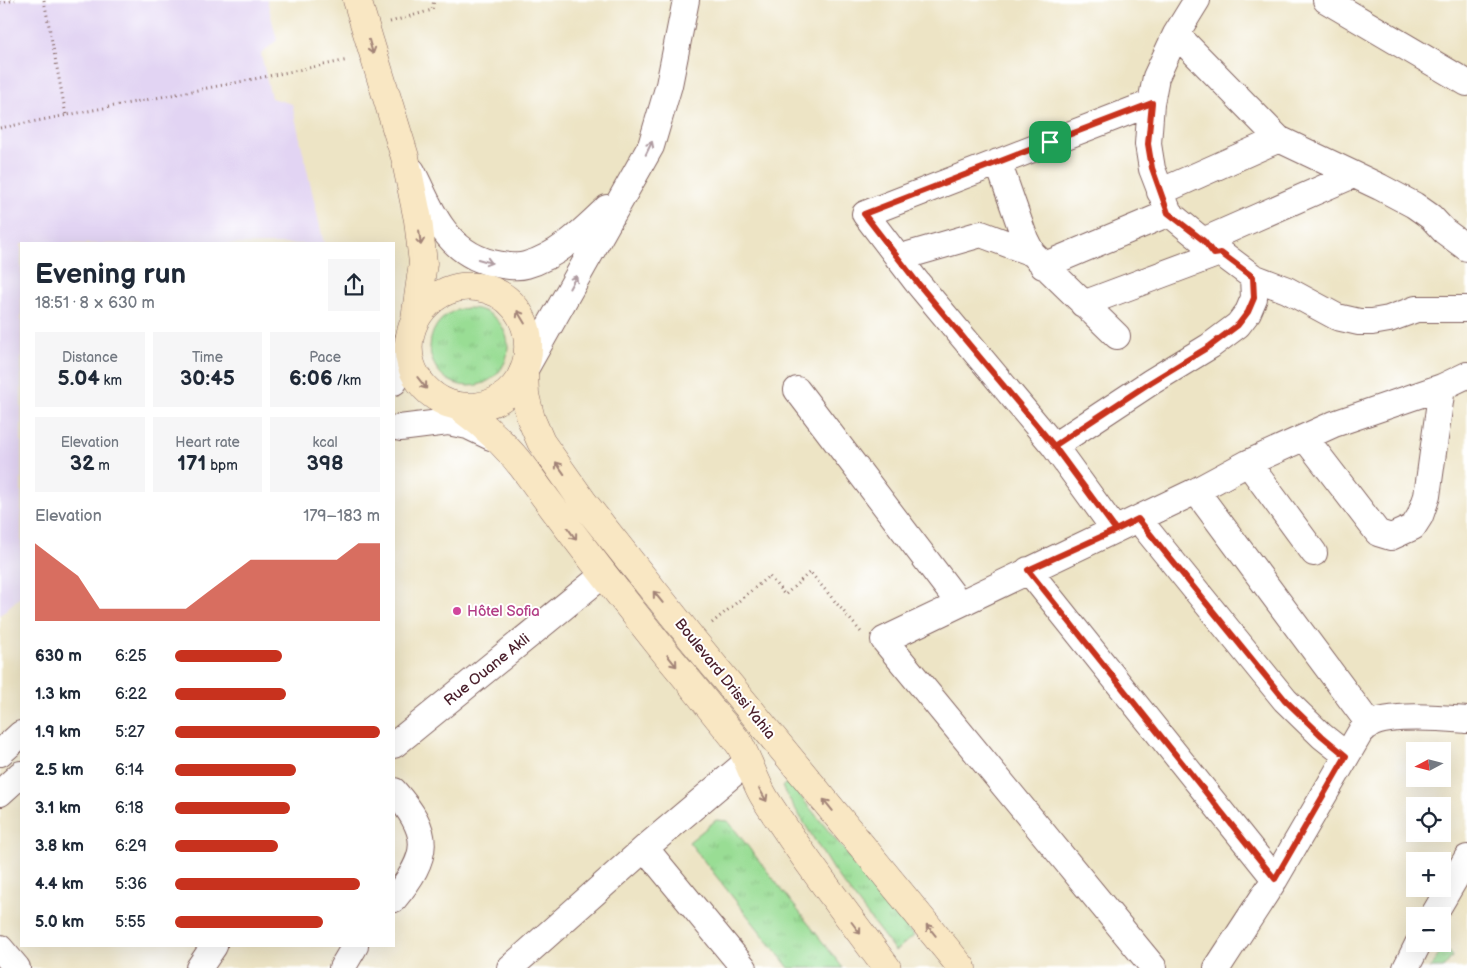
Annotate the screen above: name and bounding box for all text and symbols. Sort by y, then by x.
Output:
one-way arrow [366,38,376,54]
pin [1029,121,1071,163]
icon: arrive [1036,128,1064,156]
one-way arrow [645,141,654,156]
one-way arrow [415,229,425,245]
one-way arrow [477,257,493,266]
text: Evening run [35,258,186,291]
button: share [328,259,380,311]
one-way arrow [568,275,578,290]
text: 18:51 · 8 × 630 m [35,294,155,313]
one-way arrow [515,311,525,325]
text: Distance [62,349,118,366]
text: Time [192,349,223,366]
text: Pace [309,349,341,366]
text: 5.04 [58,366,100,391]
text: 30:45 [180,366,235,391]
text: 6:06 [289,366,333,391]
text: km [100,372,122,389]
text: /km [333,372,361,389]
one-way arrow [416,376,427,389]
text: Elevation [61,434,119,451]
text: Heart rate [175,434,240,451]
text: kcal [313,434,338,451]
text: 32 [70,451,95,476]
text: 171 [177,451,206,476]
text: 398 [307,451,344,476]
text: m [95,457,110,474]
text: bpm [206,457,238,474]
one-way arrow [555,461,565,475]
text: Elevation [35,507,102,526]
text: 179–183 m [303,507,380,526]
one-way arrow [566,527,577,540]
one-way arrow [653,591,664,604]
place label: Hôtel Sofia [467,602,540,621]
marker: Hôtel Sofia [451,605,463,617]
street label: Boulevard Drissi Yahia [670,615,780,743]
street label: Rue Ouane Akli [440,630,534,710]
text: 630 m [35,647,82,666]
text: 6:25 [115,647,147,666]
one-way arrow [667,654,678,667]
text: 1.3 km [35,685,81,704]
text: 6:22 [115,685,147,704]
text: 1.9 km [35,723,81,742]
text: 5:27 [115,723,145,742]
north arrow [1406,742,1451,788]
map controls [1406,742,1451,952]
text: 2.5 km [35,761,84,780]
text: 6:14 [115,761,144,780]
one-way arrow [759,787,769,801]
button: locate [1406,797,1451,842]
one-way arrow [822,798,833,811]
text: 3.1 km [35,799,81,818]
text: 6:18 [115,799,144,818]
text: 3.8 km [35,837,84,856]
text: 6:29 [115,837,147,856]
button: + [1406,852,1451,897]
text: 4.4 km [35,875,84,894]
text: 5:36 [115,875,147,894]
button: − [1406,907,1451,952]
text: 5.0 km [35,913,84,932]
text: 5:55 [115,913,146,932]
one-way arrow [851,921,862,934]
one-way arrow [925,924,936,937]

